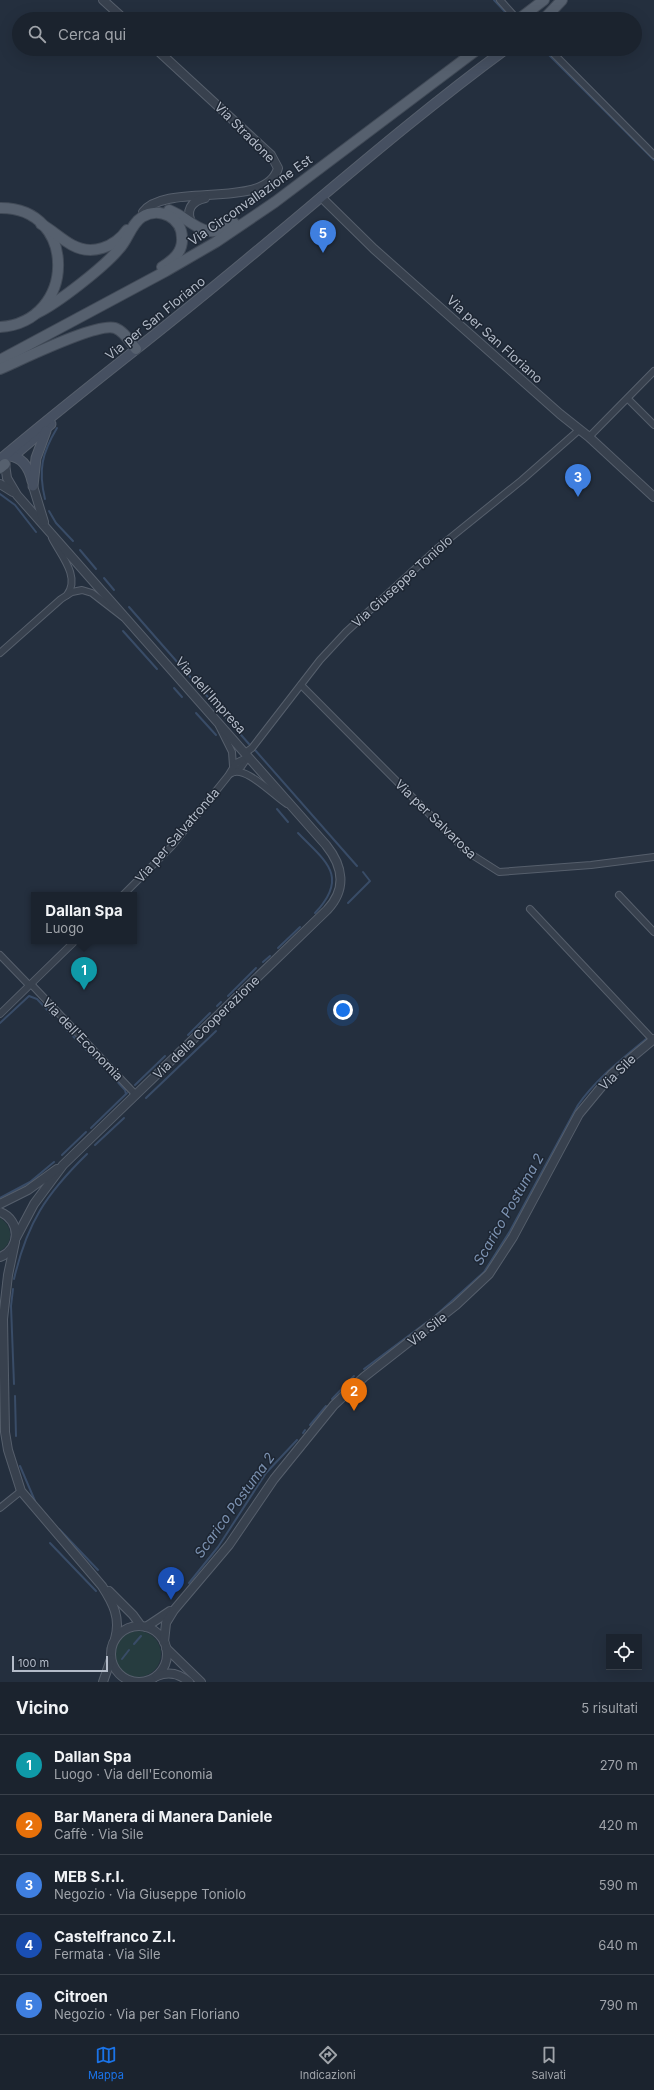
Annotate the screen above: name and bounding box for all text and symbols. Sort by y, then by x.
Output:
search box [12,12,642,56]
icon: search [26,23,48,45]
text: Cerca qui [58,25,126,44]
street label: Via Stradone [211,98,279,166]
street label: Via Circonvallazione Est [185,151,315,249]
pin: 5 [310,220,336,253]
street label: Via per San Floriano [102,273,208,363]
street label: Via per San Floriano [444,292,546,386]
pin: 3 [565,464,591,497]
street label: Via Giuseppe Toniolo [348,531,456,630]
street label: Via dell'Impresa [172,653,250,737]
street label: Via per Salvarosa [392,776,480,862]
street label: Via per Salvatronda [132,784,222,886]
popup [31,892,137,944]
text: Dallan Spa [45,901,123,920]
text: Luogo [45,920,84,936]
pin: 1 [71,957,97,990]
street label: Via della Cooperazione [149,972,263,1082]
street label: Via dell'Economia [39,994,127,1084]
your location [333,1000,353,1020]
street label: Via Sile [595,1051,639,1093]
water label: Scarico Postuma 2 [469,1150,547,1268]
street label: Via Sile [404,1309,450,1349]
pin: 2 [341,1378,367,1411]
water label: Scarico Postuma 2 [190,1449,278,1561]
pin: 4 [158,1567,184,1600]
map controls [606,1634,642,1670]
button: locate [606,1634,642,1670]
scale bar [12,1654,108,1673]
text: 100 m [18,1656,49,1670]
text: Vicino [16,1698,69,1718]
text: 5 risultati [581,1700,638,1716]
text: Dallan Spa [54,1747,131,1766]
text: 1 [26,1757,32,1773]
text: 270 m [600,1757,638,1773]
text: Luogo · Via dell'Economia [54,1766,213,1782]
text: Bar Manera di Manera Daniele [54,1807,273,1826]
text: 2 [25,1817,33,1833]
text: 420 m [598,1817,638,1833]
text: Caffè · Via Sile [54,1826,143,1842]
text: MEB S.r.l. [54,1867,125,1886]
text: 3 [25,1877,33,1893]
text: 590 m [599,1877,638,1893]
text: Negozio · Via Giuseppe Toniolo [54,1886,246,1902]
text: Castelfranco Z.I. [54,1927,176,1946]
text: 4 [25,1937,33,1953]
text: 640 m [598,1937,638,1953]
text: Fermata · Via Sile [54,1946,161,1962]
text: Citroen [54,1987,108,2006]
text: 5 [25,1997,33,2013]
text: 790 m [599,1997,638,2013]
text: Negozio · Via per San Floriano [54,2006,240,2022]
tab: Mappa [88,2044,124,2082]
tab: Indicazioni [300,2044,356,2082]
tab: Salvati [532,2044,566,2082]

